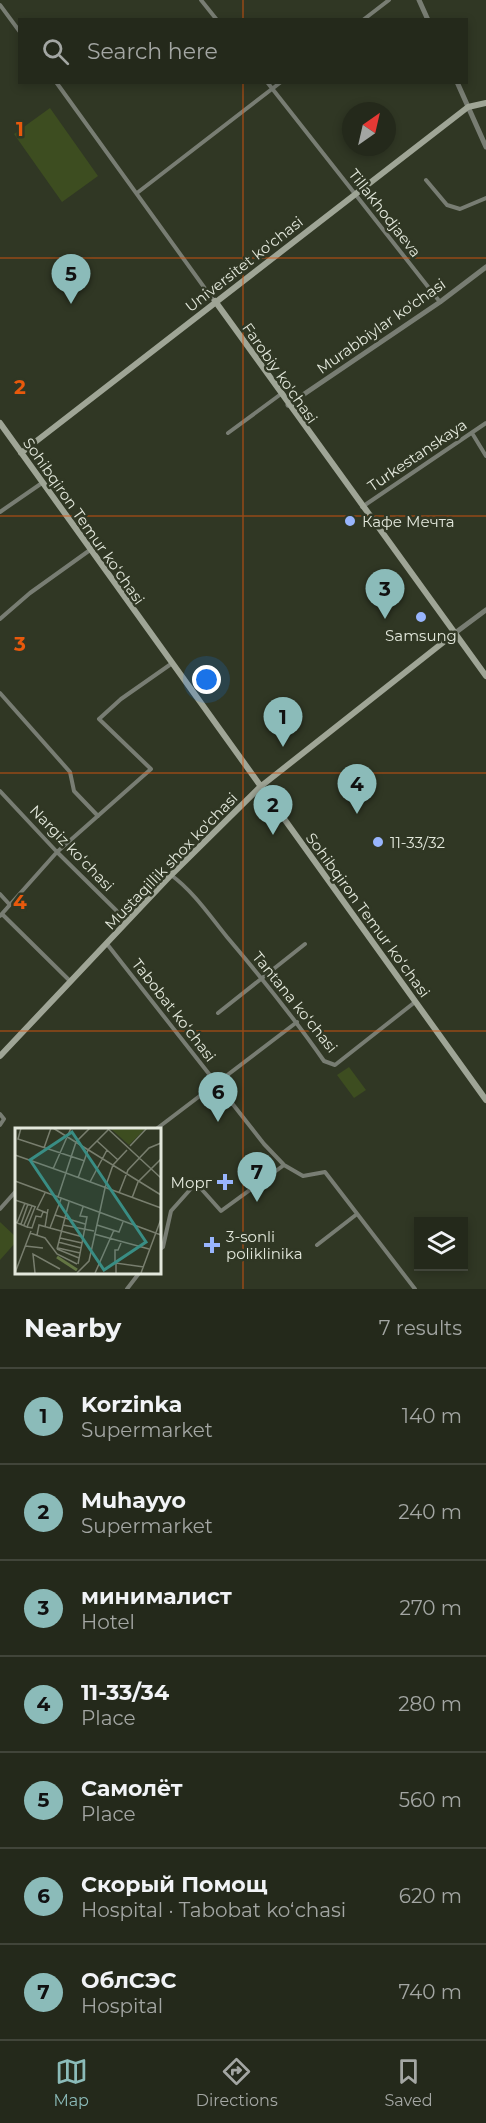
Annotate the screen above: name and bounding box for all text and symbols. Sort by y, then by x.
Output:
search box [18,18,468,84]
icon: search [39,35,72,68]
text: Search here [87,38,218,65]
north arrow [342,102,396,156]
text: 1 [16,117,24,141]
street label: Tillakhodjaeva [345,165,425,261]
street label: Universitet ko'chasi [181,212,307,316]
pin: 5 [52,254,90,304]
street label: Murabbiylar ko'chasi [313,274,449,378]
street label: Farobiy ko'chasi [238,319,322,427]
text: 2 [14,375,26,399]
street label: Turkestanskaya [364,415,470,495]
street label: Sohibqiron Temur koʻchasi [19,434,149,608]
place label: Кафе Мечта [362,512,455,531]
marker: Кафе Мечта [343,514,357,528]
pin: 3 [366,570,404,619]
marker: Samsung [414,610,428,624]
place label: Samsung [385,626,457,645]
text: 3 [13,632,26,656]
your location [192,665,221,694]
pin: 1 [264,698,302,747]
pin: 4 [338,764,376,814]
pin: 2 [254,786,292,835]
street label: Mustaqillik shox ko'chasi [100,788,242,934]
street label: Nargiz koʻchasi [26,801,118,895]
street label: Sohibqiron Temur koʻchasi [302,829,434,1001]
place label: 11-33/32 [390,833,445,852]
marker: 11-33/32 [371,835,385,849]
text: 4 [13,890,27,914]
street label: Tantana koʻchasi [248,948,342,1056]
street label: Tabobat koʻchasi [128,955,220,1065]
pin: 6 [198,1072,238,1122]
inset map [15,1128,160,1274]
pin: 7 [238,1152,276,1202]
place label: Морг [171,1173,213,1192]
marker: Морг [216,1173,234,1191]
map controls [414,1217,468,1271]
button: layers [414,1217,468,1271]
place label: 3-sonli poliklinika [226,1227,303,1263]
marker: 3-sonli poliklinika [203,1236,221,1254]
text: Nearby [24,1312,121,1344]
text: 7 results [379,1316,462,1340]
text: Korzinka [81,1391,182,1418]
text: 1 [40,1404,47,1428]
text: 140 m [402,1404,462,1428]
text: Supermarket [81,1418,213,1442]
text: Muhayyo [81,1487,186,1514]
text: 2 [38,1500,49,1524]
text: 240 m [398,1500,462,1524]
text: Supermarket [81,1514,213,1538]
text: минималист [81,1583,232,1610]
text: 3 [38,1596,49,1620]
text: 270 m [400,1596,462,1620]
text: Hotel [81,1610,135,1634]
text: 11-33/34 [81,1679,169,1706]
text: 4 [37,1692,50,1716]
text: 280 m [398,1692,462,1716]
text: Place [81,1706,136,1730]
text: Самолёт [81,1775,183,1802]
text: 5 [38,1788,49,1812]
text: 560 m [399,1788,462,1812]
text: Place [81,1802,136,1826]
text: Скорый Помощ [81,1871,267,1898]
text: 6 [37,1884,50,1908]
text: 620 m [399,1884,462,1908]
text: Hospital · Tabobat koʻchasi [81,1898,346,1922]
text: ОблСЭС [81,1967,176,1994]
text: 7 [37,1980,50,2004]
text: 740 m [399,1980,462,2004]
text: Hospital [81,1994,163,2018]
tab: Map [53,2055,89,2110]
tab: Directions [196,2055,278,2110]
tab: Saved [385,2055,433,2110]

